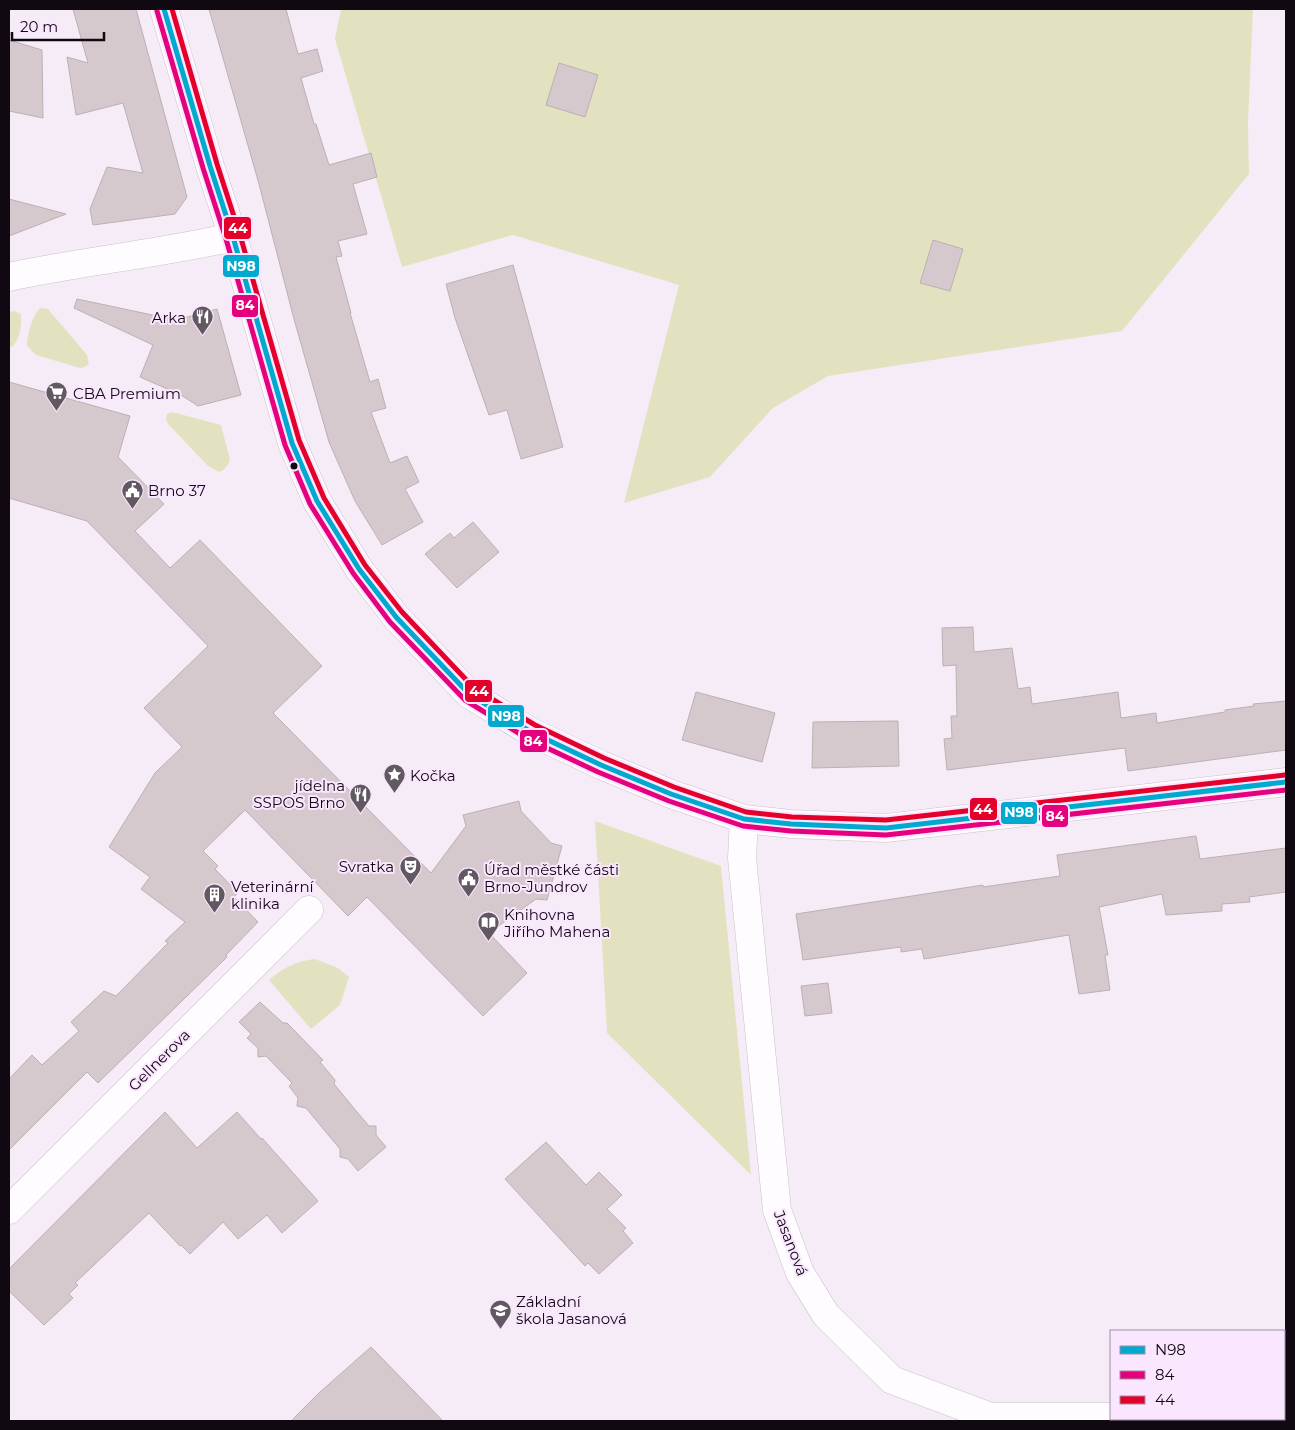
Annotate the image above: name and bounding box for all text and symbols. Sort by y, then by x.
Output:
scale bar [12,10,105,42]
text: 20 m [20,17,58,36]
line badge: 44 [223,216,252,240]
text: 44 [228,219,248,237]
line badge: N98 [222,254,260,278]
text: N98 [226,257,256,275]
line badge: 84 [231,294,259,318]
text: 84 [236,296,255,314]
restaurant icon: Arka [190,305,214,336]
place label: Arka [152,308,186,327]
supermarket icon: CBA Premium [45,381,69,412]
place label: CBA Premium [73,384,181,403]
unlabelled marker [289,461,299,471]
public building icon: Brno 37 [120,478,144,509]
place label: Brno 37 [148,481,206,500]
line badge: 44 [464,679,493,703]
text: 44 [469,682,489,700]
line badge: N98 [487,704,525,728]
text: N98 [491,707,521,725]
line badge: 84 [519,729,548,753]
text: 84 [524,732,543,750]
place icon: Kočka [382,763,406,794]
place label: Kočka [410,766,456,785]
place label: jídelna SSPOS Brno [253,776,345,812]
restaurant icon: jídelna SSPOS Brno [349,782,373,813]
line badge: 44 [969,797,998,821]
text: 44 [973,800,993,818]
line badge: N98 [1000,801,1038,825]
text: N98 [1004,803,1034,821]
line badge: 84 [1041,804,1069,828]
text: 84 [1046,807,1065,825]
theatre icon: Svratka [398,854,422,885]
place label: Svratka [339,857,394,876]
place label: Úřad městké části Brno-Jundrov [484,860,619,896]
public building icon: Úřad městké části Brno-Jundrov [456,866,480,897]
place label: Veterinární klinika [231,877,315,913]
building icon: Veterinární klinika [203,883,227,914]
place label: Knihovna Jiřího Mahena [503,905,610,941]
library icon: Knihovna Jiřího Mahena [476,911,500,942]
street label: Gellnerova [124,1025,194,1095]
street label: Jasanová [769,1207,812,1278]
place label: Základní škola Jasanová [516,1292,627,1328]
school or university icon: Základní škola Jasanová [488,1298,512,1329]
legend [1110,1330,1285,1420]
text: N98 [1155,1340,1186,1359]
text: 84 [1155,1365,1175,1384]
text: 44 [1155,1390,1175,1409]

